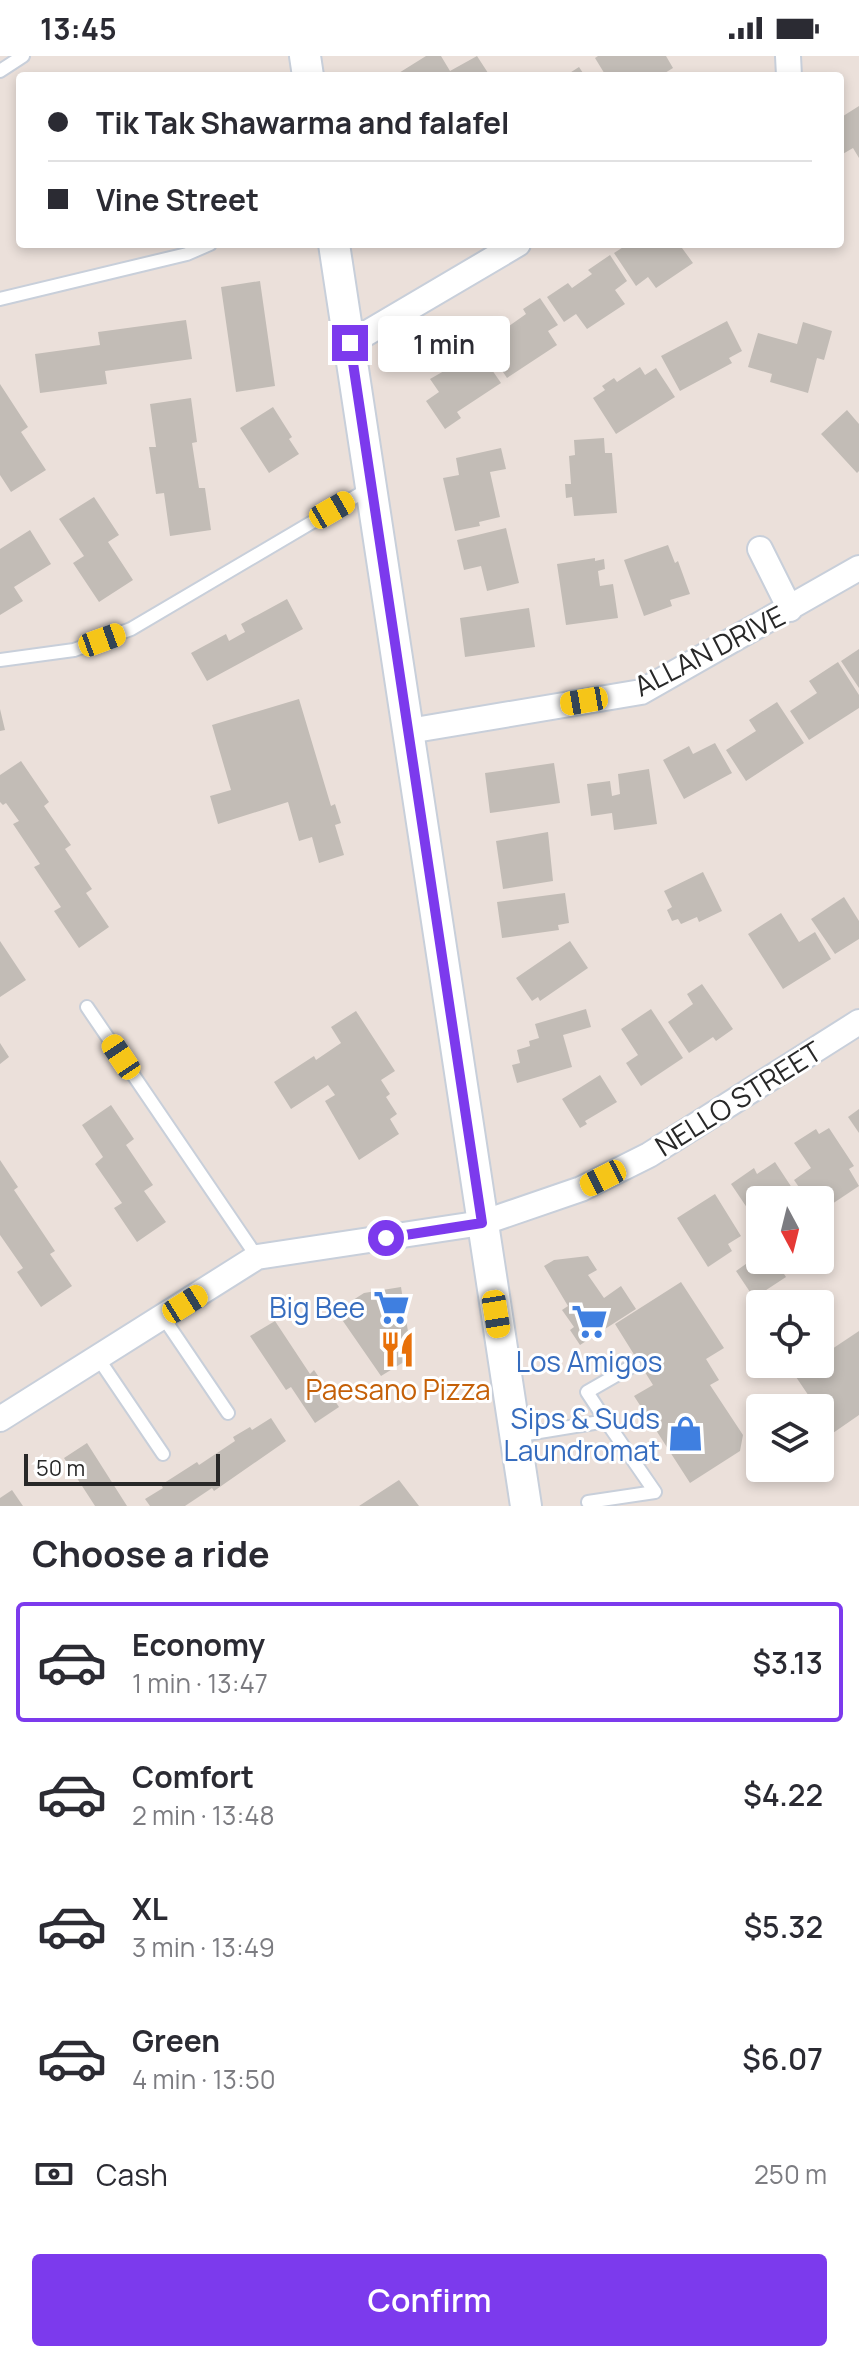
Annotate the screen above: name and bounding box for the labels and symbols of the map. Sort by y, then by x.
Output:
callout: 1 min [378,315,510,371]
route end [332,325,368,361]
car [305,488,359,532]
street label: ALLAN DRIVE [627,596,791,704]
car [75,621,129,659]
car [558,685,610,717]
car [98,1030,144,1084]
street label: NELLO STREET [648,1032,829,1164]
car [576,1156,630,1200]
north arrow [746,1186,834,1274]
route start [368,1220,404,1256]
car [158,1281,212,1327]
place label: Big Bee [269,1288,365,1326]
supermarket icon: Big Bee [372,1288,410,1326]
car [480,1288,512,1340]
supermarket icon: Los Amigos [570,1302,608,1340]
restaurant icon: Paesano Pizza [379,1330,417,1368]
place label: Los Amigos [516,1342,662,1380]
place label: Paesano Pizza [306,1370,490,1408]
place label: Sips & Suds Laundromat [504,1399,660,1469]
shop icon: Sips & Suds Laundromat [667,1415,705,1453]
scale bar [24,1450,220,1486]

